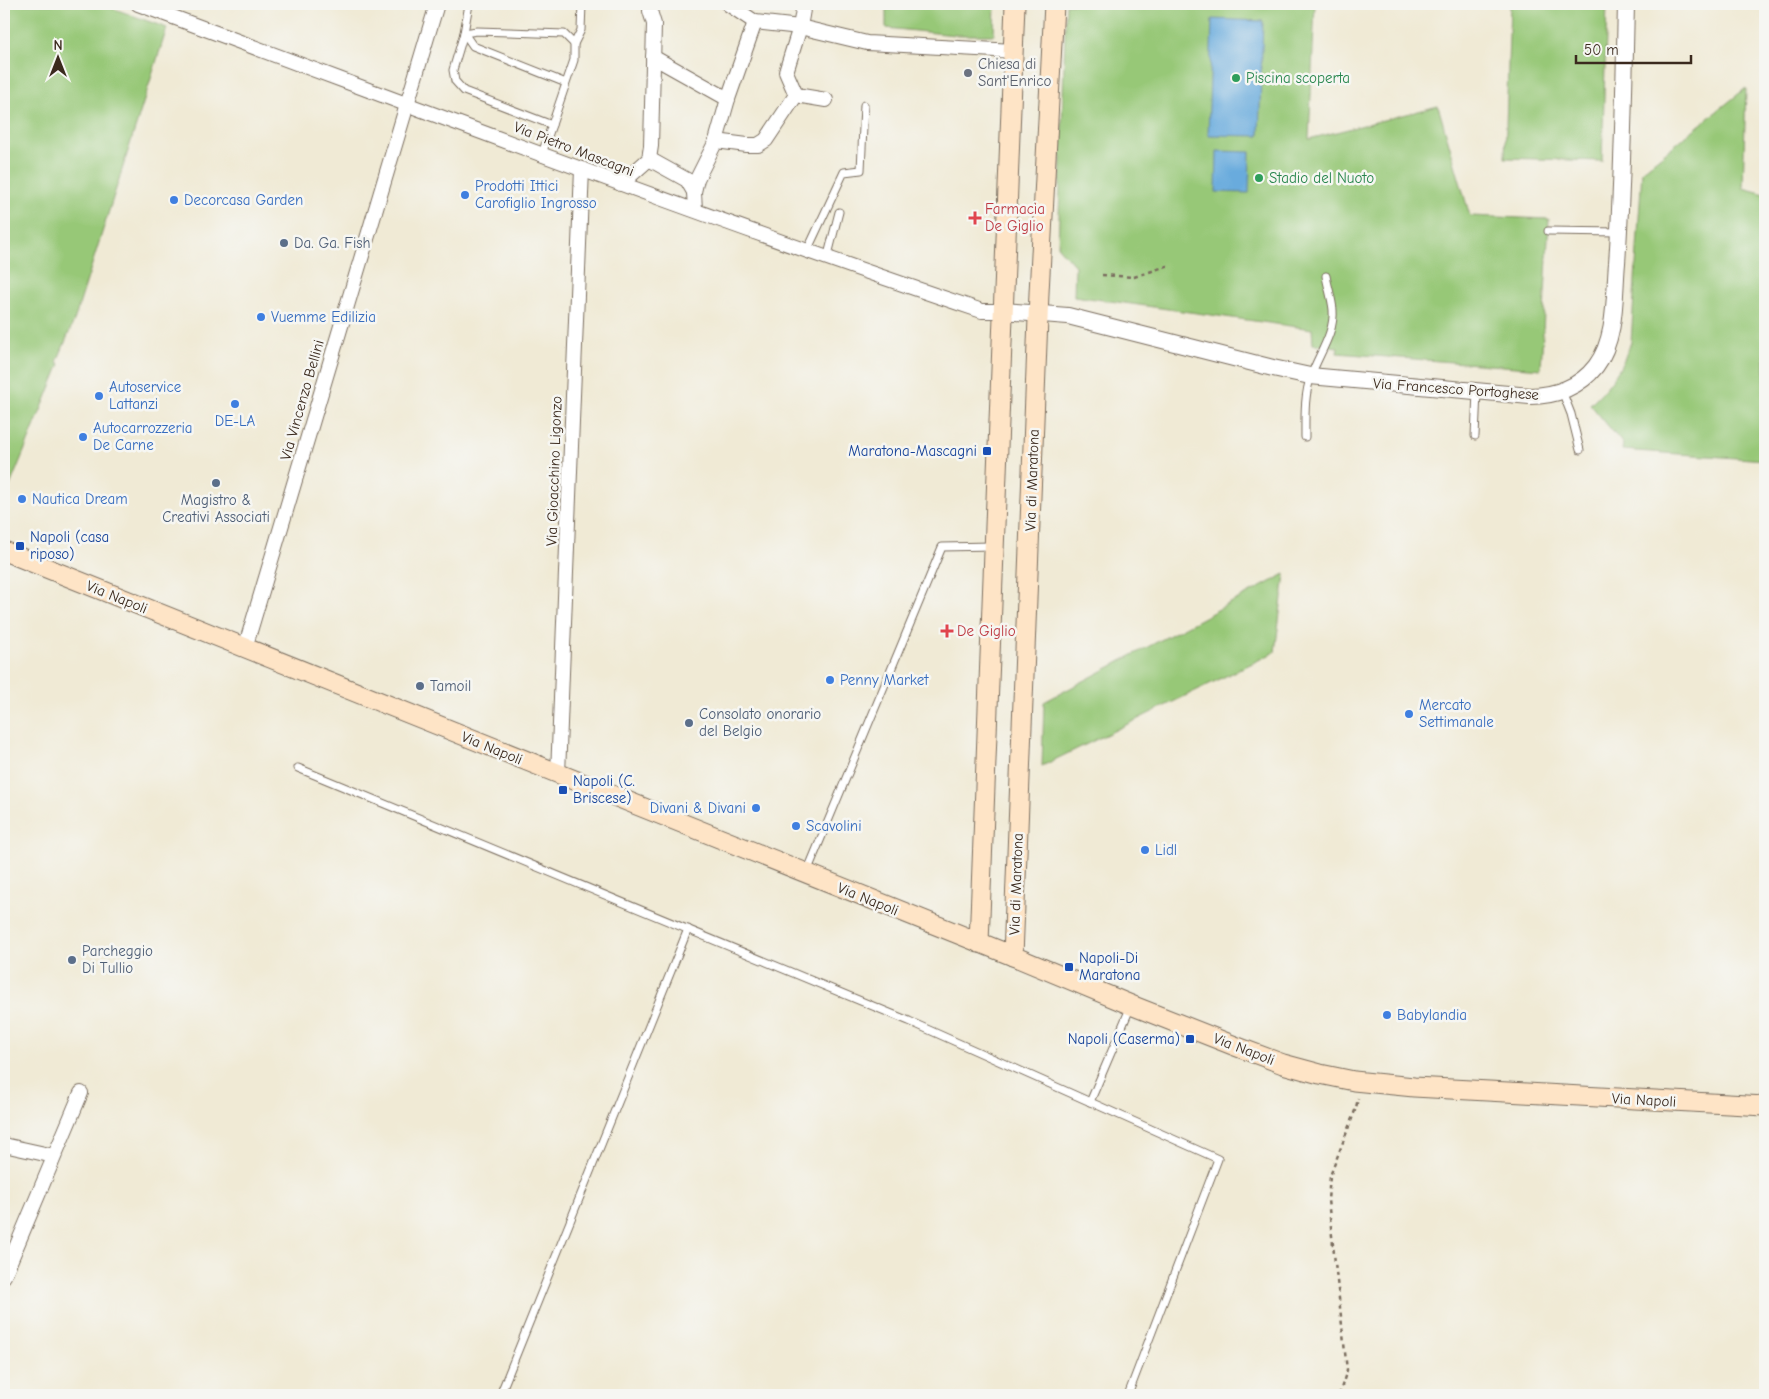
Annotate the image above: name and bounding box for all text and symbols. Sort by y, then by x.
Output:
north arrow [32,32,82,82]
scale bar [1576,32,1692,64]
text: N [53,37,63,54]
text: 50 m [1584,41,1619,59]
place label: Chiesa di Sant'Enrico [978,55,1051,90]
marker: Chiesa di Sant'Enrico [962,67,974,79]
place label: Piscina scoperta [1246,69,1350,87]
marker: Piscina scoperta [1230,72,1242,84]
street label: Via Pietro Mascagni [511,118,637,180]
place label: Stadio del Nuoto [1269,169,1374,187]
marker: Stadio del Nuoto [1253,172,1265,184]
place label: Prodotti Ittici Carofiglio Ingrosso [475,177,597,212]
marker: Prodotti Ittici Carofiglio Ingrosso [459,189,471,201]
place label: Decorcasa Garden [184,191,303,209]
marker: Decorcasa Garden [168,194,180,206]
place label: Farmacia De Giglio [985,200,1045,235]
marker: Farmacia De Giglio [969,212,981,224]
place label: Da. Ga. Fish [294,234,371,252]
marker: Da. Ga. Fish [278,237,290,249]
place label: Vuemme Edilizia [271,308,376,326]
marker: Vuemme Edilizia [255,311,267,323]
street label: Via Vincenzo Bellini [276,338,328,462]
street label: Via Francesco Portoghese [1372,374,1540,404]
place label: Autoservice Lattanzi [109,378,182,413]
marker: Autoservice Lattanzi [93,390,105,402]
street label: Via Gioacchino Ligonzo [542,396,566,546]
marker: DE-LA [229,398,241,410]
place label: DE-LA [215,412,256,430]
place label: Autocarrozzeria De Carne [93,419,193,454]
street label: Via di Maratona [1021,429,1043,531]
marker: Autocarrozzeria De Carne [77,431,89,443]
place label: Maratona-Mascagni [848,442,977,460]
marker: Maratona-Mascagni [981,445,993,457]
marker: Magistro & Creativi Associati [210,477,222,489]
place label: Nautica Dream [32,490,128,508]
place label: Magistro & Creativi Associati [162,491,270,526]
marker: Nautica Dream [16,493,28,505]
place label: Napoli (casa riposo) [30,528,109,563]
marker: Napoli (casa riposo) [14,540,26,552]
street label: Via Napoli [84,577,150,617]
place label: De Giglio [957,622,1016,640]
marker: De Giglio [941,625,953,637]
place label: Penny Market [840,671,929,689]
marker: Penny Market [824,674,836,686]
place label: Tamoil [430,677,471,695]
marker: Tamoil [414,680,426,692]
place label: Mercato Settimanale [1419,696,1494,731]
place label: Consolato onorario del Belgio [699,705,821,740]
marker: Mercato Settimanale [1403,708,1415,720]
marker: Consolato onorario del Belgio [683,717,695,729]
street label: Via Napoli [459,728,525,768]
place label: Napoli (C. Briscese) [573,772,635,807]
marker: Napoli (C. Briscese) [557,784,569,796]
place label: Divani & Divani [650,799,746,817]
marker: Divani & Divani [750,802,762,814]
place label: Scavolini [806,817,862,835]
marker: Scavolini [790,820,802,832]
street label: Via di Maratona [1005,833,1027,935]
place label: Lidl [1155,841,1177,859]
marker: Lidl [1139,844,1151,856]
street label: Via Napoli [835,879,901,919]
place label: Parcheggio Di Tullio [82,942,153,977]
place label: Napoli-Di Maratona [1079,949,1141,984]
marker: Parcheggio Di Tullio [66,954,78,966]
marker: Napoli-Di Maratona [1063,961,1075,973]
place label: Babylandia [1397,1006,1467,1024]
marker: Babylandia [1381,1009,1393,1021]
street label: Via Napoli [1211,1029,1277,1069]
place label: Napoli (Caserma) [1068,1030,1180,1048]
marker: Napoli (Caserma) [1184,1033,1196,1045]
street label: Via Napoli [1611,1089,1677,1111]

